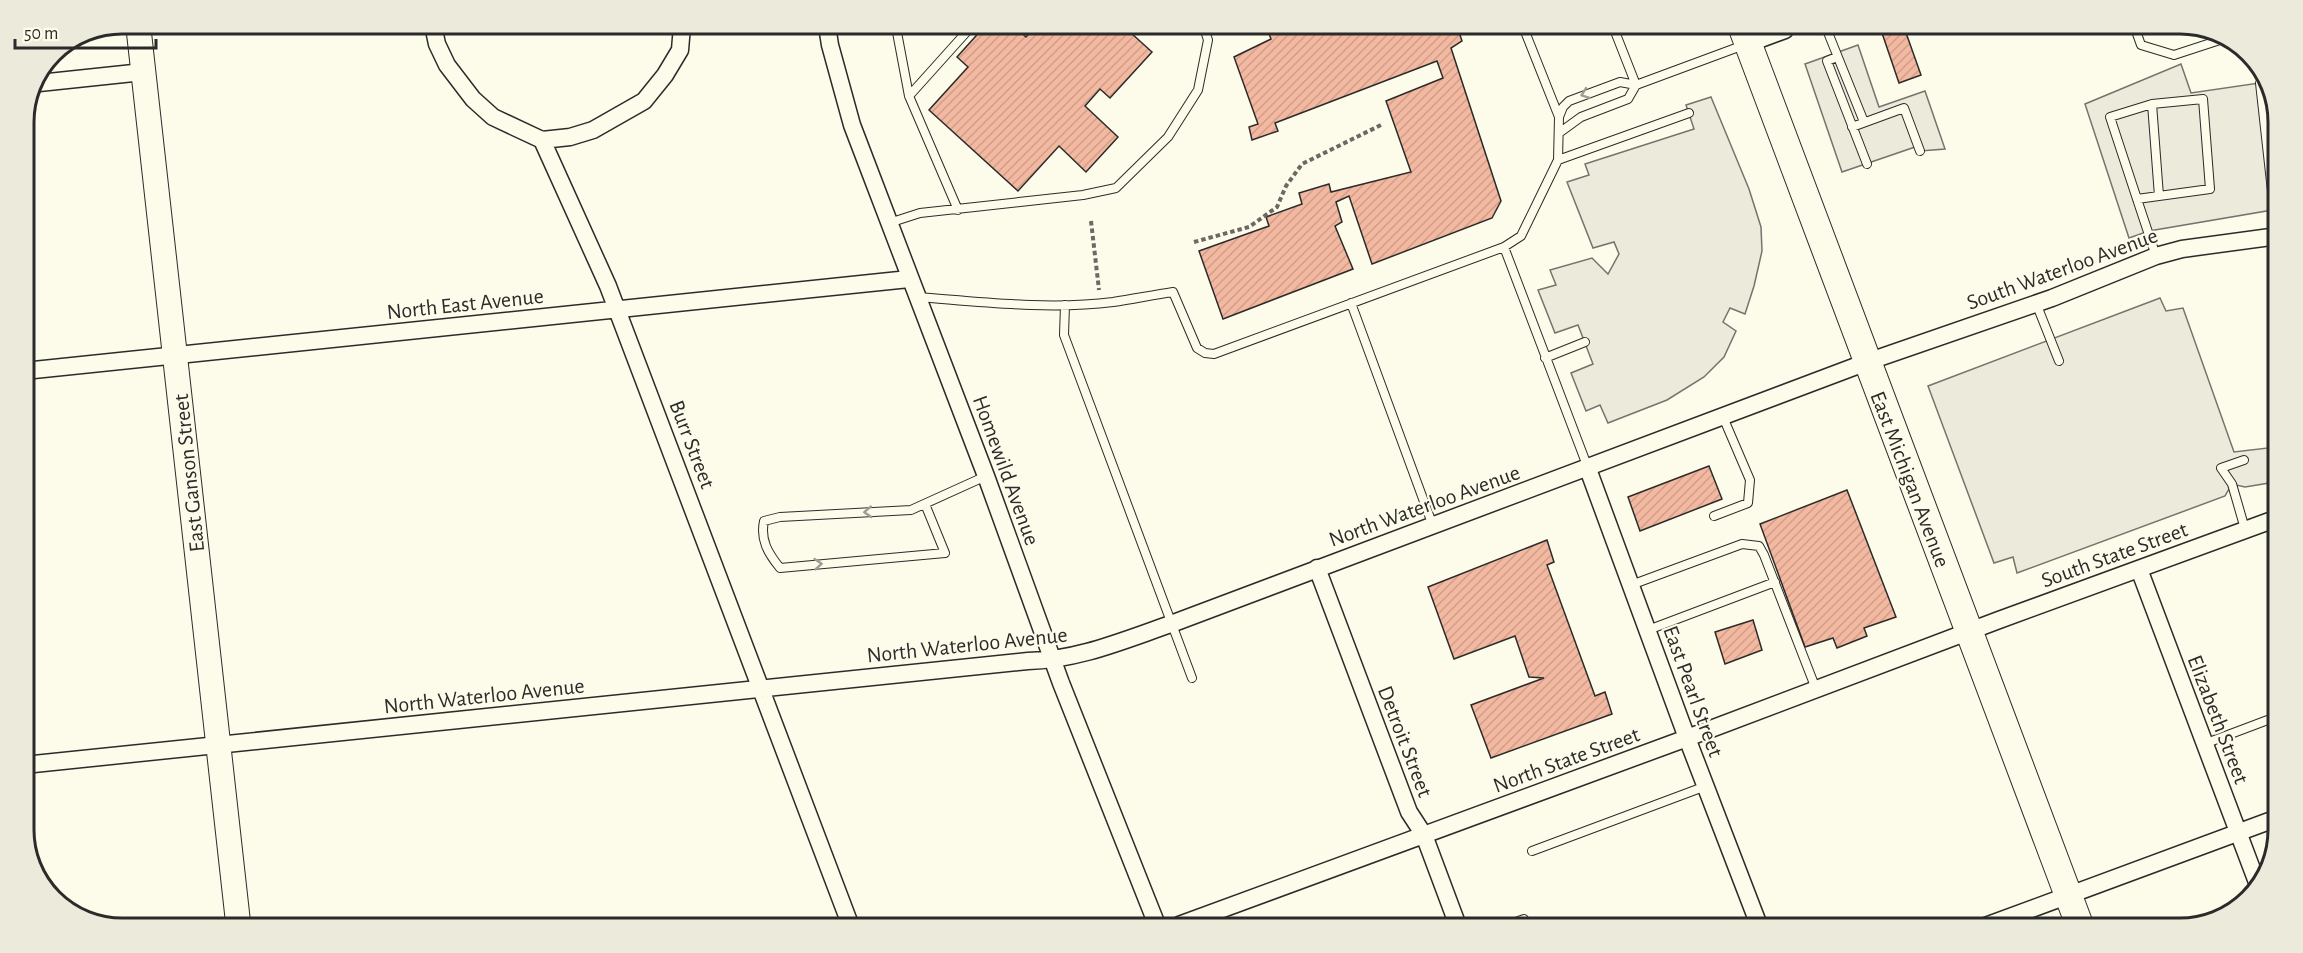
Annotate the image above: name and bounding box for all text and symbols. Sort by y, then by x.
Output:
scale bar [15,12,156,50]
text: 50 m [24,25,58,43]
one-way arrow [1581,87,1592,99]
street label: South Waterloo Avenue [1964,224,2161,314]
street label: North East Avenue [386,285,545,323]
street label: East Michigan Avenue [1866,388,1954,570]
street label: Homewild Avenue [969,392,1043,548]
street label: East Ganson Street [170,393,208,553]
street label: Burr Street [665,397,719,491]
street label: North Waterloo Avenue [1326,461,1523,551]
one-way arrow [863,505,872,518]
street label: South State Street [2038,518,2190,592]
one-way arrow [814,558,823,571]
street label: East Pearl Street [1659,623,1727,760]
street label: North Waterloo Avenue [866,624,1069,666]
street label: Elizabeth Street [2183,652,2253,787]
street label: North Waterloo Avenue [383,675,586,717]
street label: Detroit Street [1374,683,1436,800]
street label: North State Street [1490,723,1643,797]

